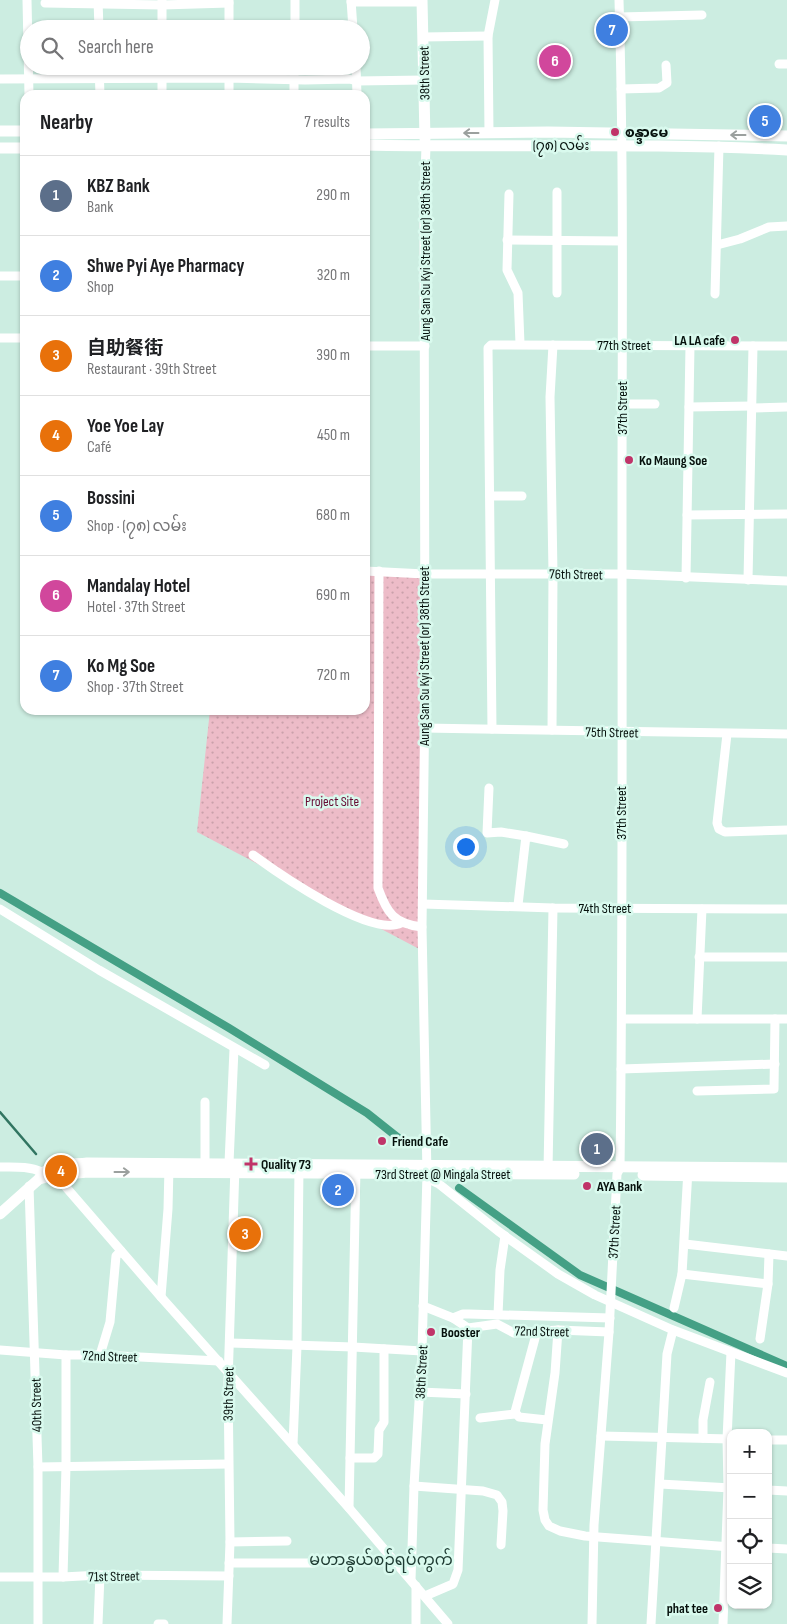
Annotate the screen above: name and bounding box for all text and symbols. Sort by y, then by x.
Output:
pin: 7 [596,11,628,49]
search box [20,20,370,75]
icon: search [38,34,66,62]
text: Search here [78,36,154,59]
pin: 6 [539,42,571,80]
street label: 38th Street [416,46,433,100]
pin: 5 [749,102,781,140]
text: Nearby [40,110,93,135]
text: 7 results [304,113,350,132]
place label: စန္ဒာမေ [625,124,669,144]
marker: စန္ဒာမေ [609,126,621,138]
one-way arrow [463,128,480,138]
one-way arrow [731,130,747,140]
street label: (၇၈) လမ်း [533,135,589,157]
street label: Aung San Su Kyi Street (or) 38th Street [417,161,434,342]
text: KBZ Bank [87,175,150,198]
text: 1 [53,186,59,205]
text: 290 m [316,186,350,205]
text: Bank [87,198,113,217]
text: Shwe Pyi Aye Pharmacy [87,255,244,278]
text: 2 [52,266,60,285]
text: 320 m [317,266,350,285]
text: Shop [87,278,114,297]
place label: LA LA cafe [674,332,725,349]
marker: LA LA cafe [729,334,741,346]
text: 自助餐街 [87,337,163,360]
street label: 77th Street [597,337,651,354]
text: 3 [52,346,60,365]
text: 390 m [316,346,350,365]
text: Restaurant · 39th Street [87,360,217,379]
street label: 37th Street [614,381,631,435]
text: Yoe Yoe Lay [87,415,164,438]
text: 4 [52,426,60,445]
text: 450 m [317,426,350,445]
text: Café [87,438,111,457]
place label: Ko Maung Soe [639,452,707,469]
marker: Ko Maung Soe [623,454,635,466]
text: Bossini [87,487,135,510]
text: 5 [52,506,60,525]
text: 680 m [316,506,350,525]
text: Shop · (၇၈) လမ်း [87,517,187,536]
street label: Aung San Su Kyi Street (or) 38th Street [416,566,433,747]
street label: 76th Street [549,566,603,583]
text: Mandalay Hotel [87,575,190,598]
text: 6 [52,586,60,605]
text: 690 m [316,586,350,605]
text: Hotel · 37th Street [87,598,185,617]
text: Ko Mg Soe [87,655,155,678]
text: 7 [53,666,59,685]
text: 720 m [317,666,350,685]
text: Shop · 37th Street [87,678,184,697]
street label: 75th Street [585,724,639,741]
street label: 37th Street [613,786,630,840]
park label: Project Site [305,793,359,810]
your location [453,834,479,860]
street label: 74th Street [579,900,631,917]
pin: 1 [581,1130,613,1168]
place label: Friend Cafe [392,1133,448,1150]
marker: Friend Cafe [376,1135,388,1147]
pin: 4 [45,1152,77,1190]
place label: Quality 73 [261,1156,311,1173]
marker: Quality 73 [245,1158,257,1170]
street label: 73rd Street @ Mingala Street [375,1166,511,1183]
one-way arrow [114,1167,130,1177]
pin: 2 [322,1171,354,1209]
place label: AYA Bank [596,1178,642,1195]
marker: AYA Bank [581,1180,593,1192]
street label: 37th Street [605,1205,624,1259]
pin: 3 [229,1215,261,1253]
street label: 72nd Street [514,1323,570,1340]
place label: Booster [441,1324,481,1341]
marker: Booster [425,1326,437,1338]
street label: 38th Street [412,1345,431,1399]
street label: 72nd Street [82,1347,138,1366]
street label: 39th Street [220,1367,237,1421]
street label: 40th Street [28,1378,45,1432]
map controls [727,1429,772,1609]
button: + [727,1429,772,1474]
button: − [727,1474,772,1519]
button: locate [727,1519,772,1564]
district label: မဟာနွယ်စဉ်ရပ်ကွက် [309,1548,453,1573]
button: layers [727,1564,772,1609]
street label: 71st Street [88,1568,140,1585]
place label: phat tee [667,1600,708,1617]
marker: phat tee [712,1602,724,1614]

